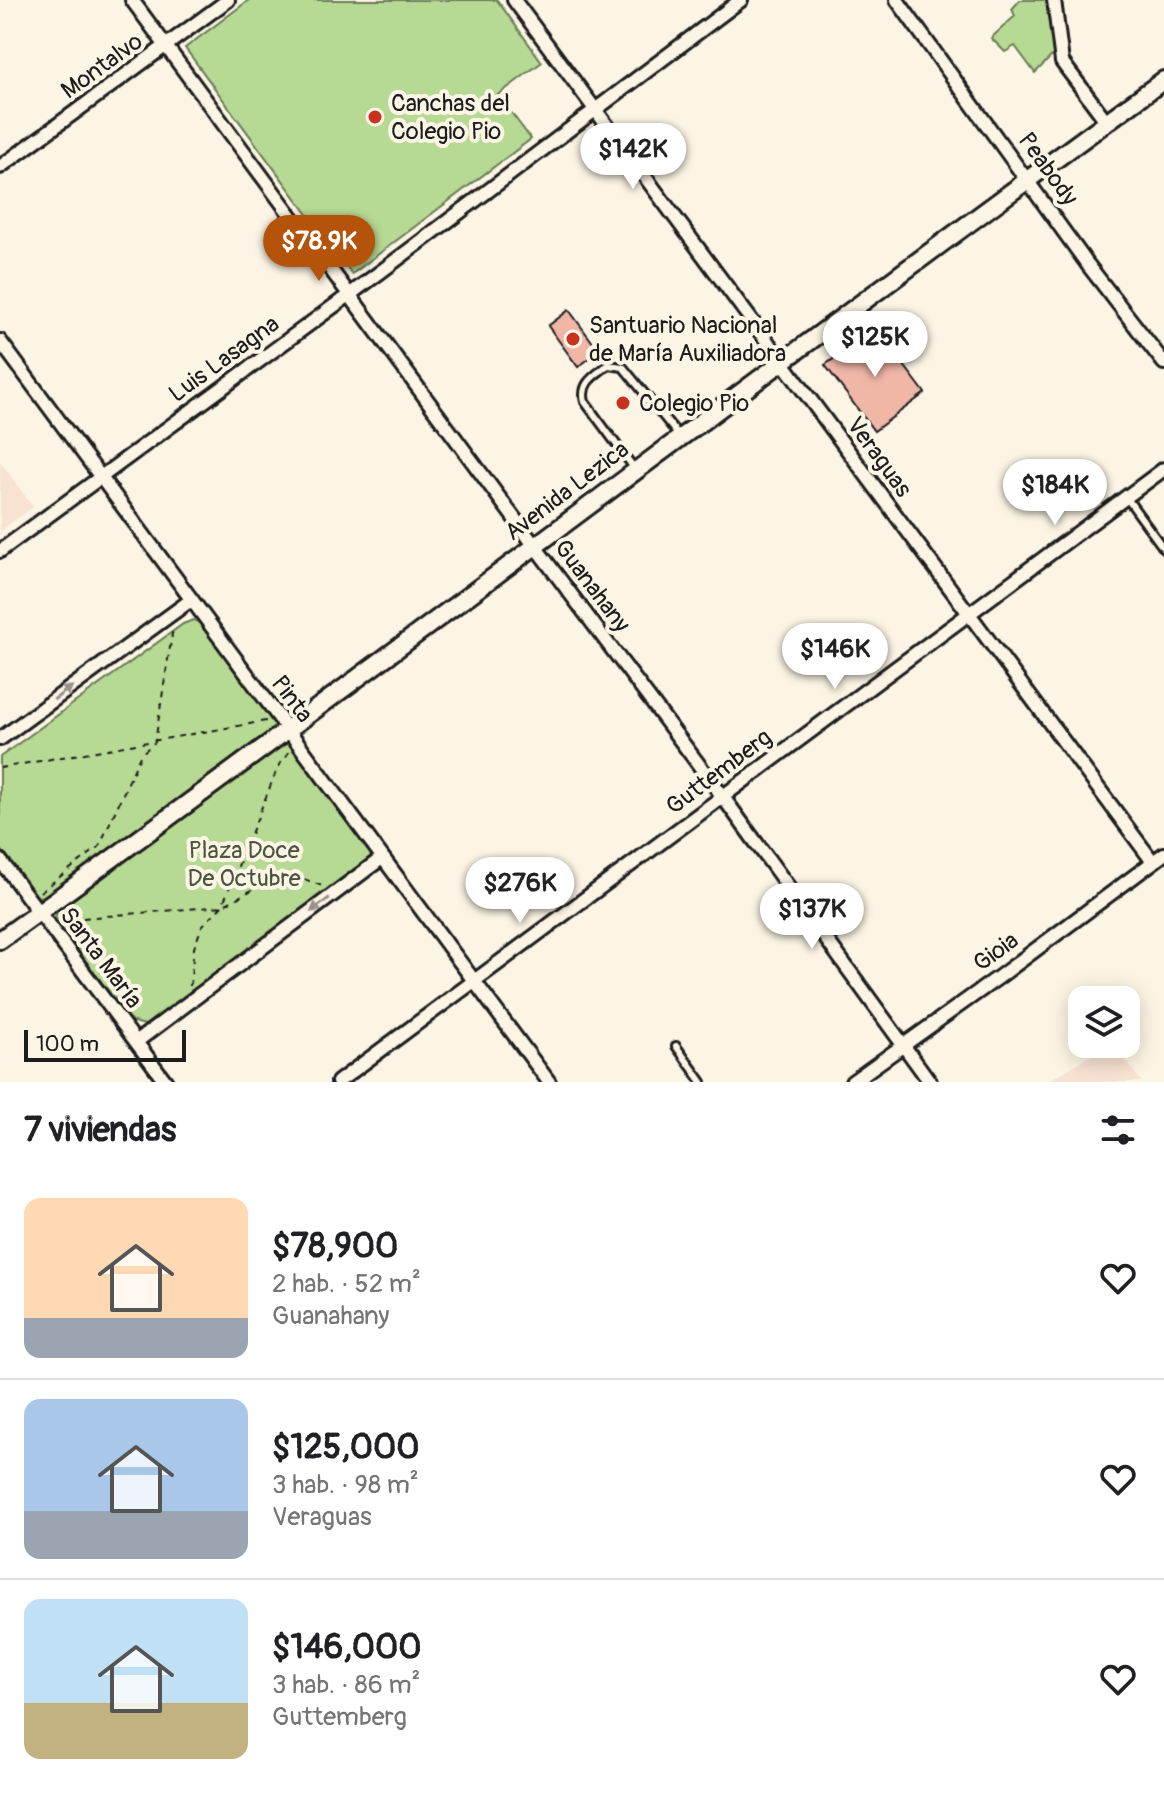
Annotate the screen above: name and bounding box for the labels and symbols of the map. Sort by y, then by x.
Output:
street label: Montalvo [56,27,148,105]
place label: Canchas del Colegio Pio [391,89,510,146]
marker: Canchas del Colegio Pio [366,108,384,126]
pin: $142K [577,123,689,191]
street label: Peabody [1012,127,1084,211]
pin: $78.9K [254,215,384,283]
street label: Luis Lasagna [163,309,285,409]
place label: Santuario Nacional de María Auxiliadora [589,311,786,368]
pin: $125K [819,311,931,379]
marker: Santuario Nacional de María Auxiliadora [564,330,582,348]
place label: Colegio Pio [639,389,749,418]
marker: Colegio Pio [614,394,632,412]
street label: Veraguas [840,411,918,503]
street label: Avenida Lezica [499,435,635,547]
pin: $184K [999,459,1111,527]
street label: Guanahany [548,534,636,638]
pin: $146K [779,623,891,691]
street label: Pinta [265,670,319,728]
one-way arrow [52,685,74,701]
street label: Guttemberg [661,723,777,821]
park label: Plaza Doce De Octubre [188,836,301,893]
pin: $276K [464,857,576,925]
pin: $137K [756,883,868,951]
one-way arrow [309,897,331,913]
street label: Santa María [54,902,148,1014]
street label: Gioia [968,926,1024,978]
scale bar [24,1026,186,1062]

